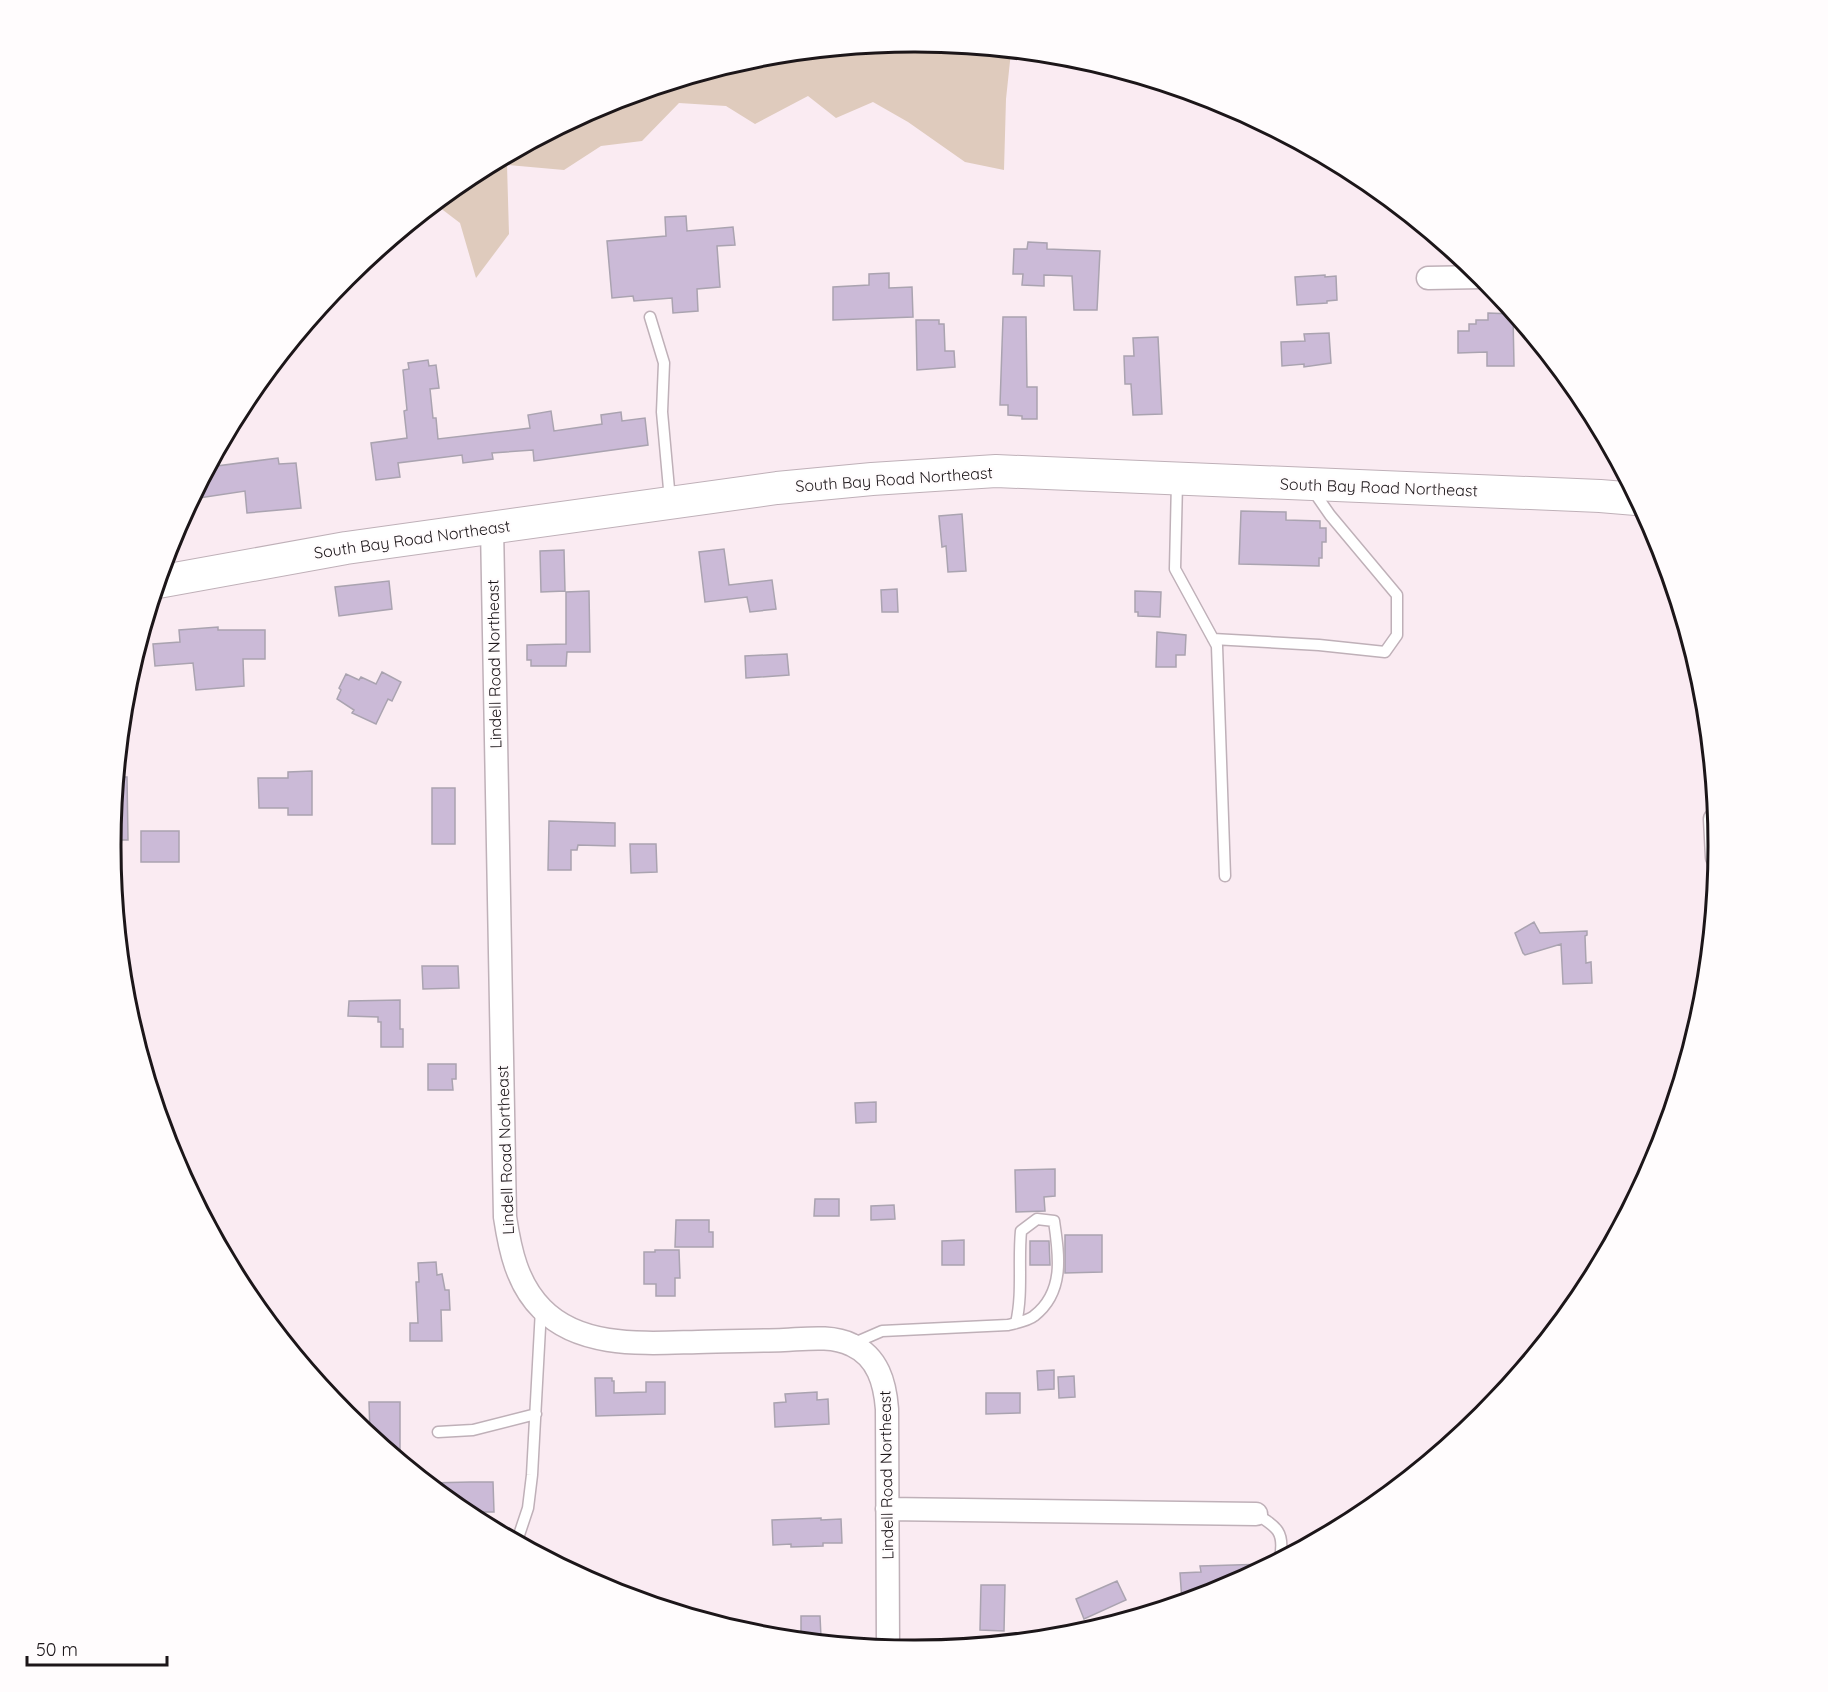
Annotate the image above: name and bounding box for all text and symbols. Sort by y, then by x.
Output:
street label: South Bay Road Northeast [795,462,993,496]
street label: South Bay Road Northeast [1280,474,1478,500]
street label: South Bay Road Northeast [313,515,511,563]
street label: Lindell Road Northeast [483,579,505,749]
street label: Lindell Road Northeast [492,1065,518,1235]
street label: Lindell Road Northeast [875,1390,897,1560]
scale bar [27,1629,166,1667]
text: 50 m [36,1638,78,1661]

